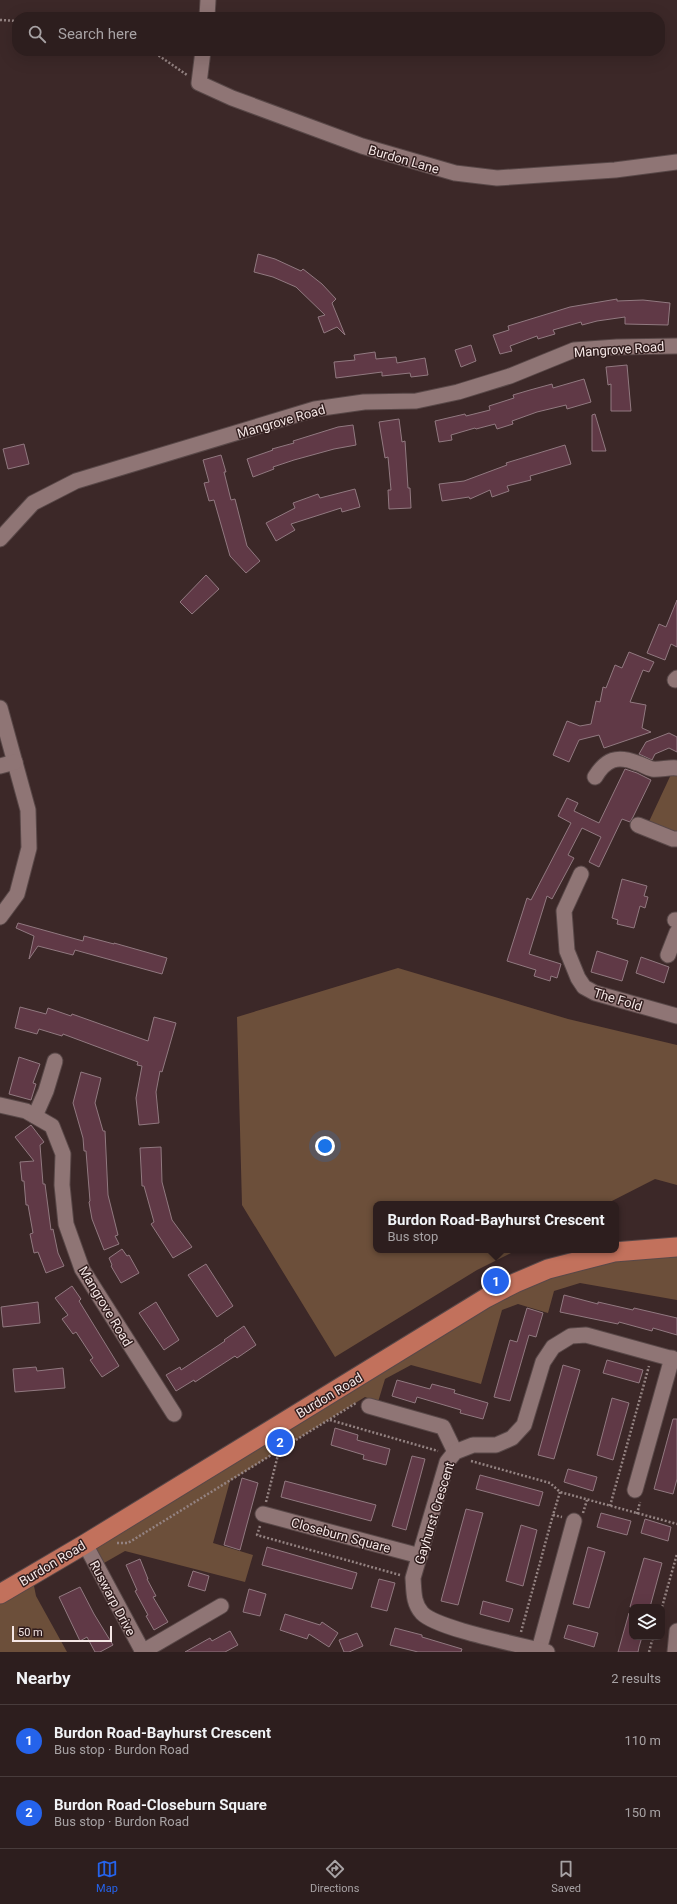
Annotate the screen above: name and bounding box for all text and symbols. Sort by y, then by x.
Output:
search box [12,12,665,56]
icon: search [26,23,48,45]
text: Search here [58,25,137,43]
street label: Burdon Lane [367,142,441,177]
street label: Mangrove Road [573,339,665,360]
street label: Mangrove Road [235,402,327,441]
street label: The Fold [592,985,644,1014]
your location [315,1136,335,1156]
popup [373,1201,619,1253]
text: Burdon Road-Bayhurst Crescent [387,1211,605,1229]
text: Bus stop [387,1229,438,1244]
street label: Mangrove Road [76,1264,135,1349]
pin: 1 [483,1266,509,1296]
street label: Burdon Road [293,1370,365,1421]
pin: 2 [267,1427,293,1457]
street label: Gayhurst Crescent [412,1460,457,1566]
street label: Closeburn Square [289,1515,392,1556]
street label: Burdon Road [16,1538,88,1589]
street label: Ruswarp Drive [86,1558,139,1638]
map controls [629,1604,665,1640]
button: layers [629,1604,665,1640]
scale bar [12,1624,112,1643]
text: 50 m [18,1626,43,1639]
text: Nearby [16,1668,71,1688]
text: 2 results [611,1671,661,1686]
text: Burdon Road-Bayhurst Crescent [54,1724,271,1742]
text: 1 [25,1733,33,1748]
text: 110 m [624,1733,661,1748]
text: Bus stop · Burdon Road [54,1742,189,1757]
text: Burdon Road-Closeburn Square [54,1796,267,1814]
text: 2 [25,1805,33,1820]
text: 150 m [624,1805,661,1820]
text: Bus stop · Burdon Road [54,1814,189,1829]
tab: Map [96,1858,118,1895]
tab: Directions [310,1858,359,1895]
tab: Saved [551,1858,581,1895]

